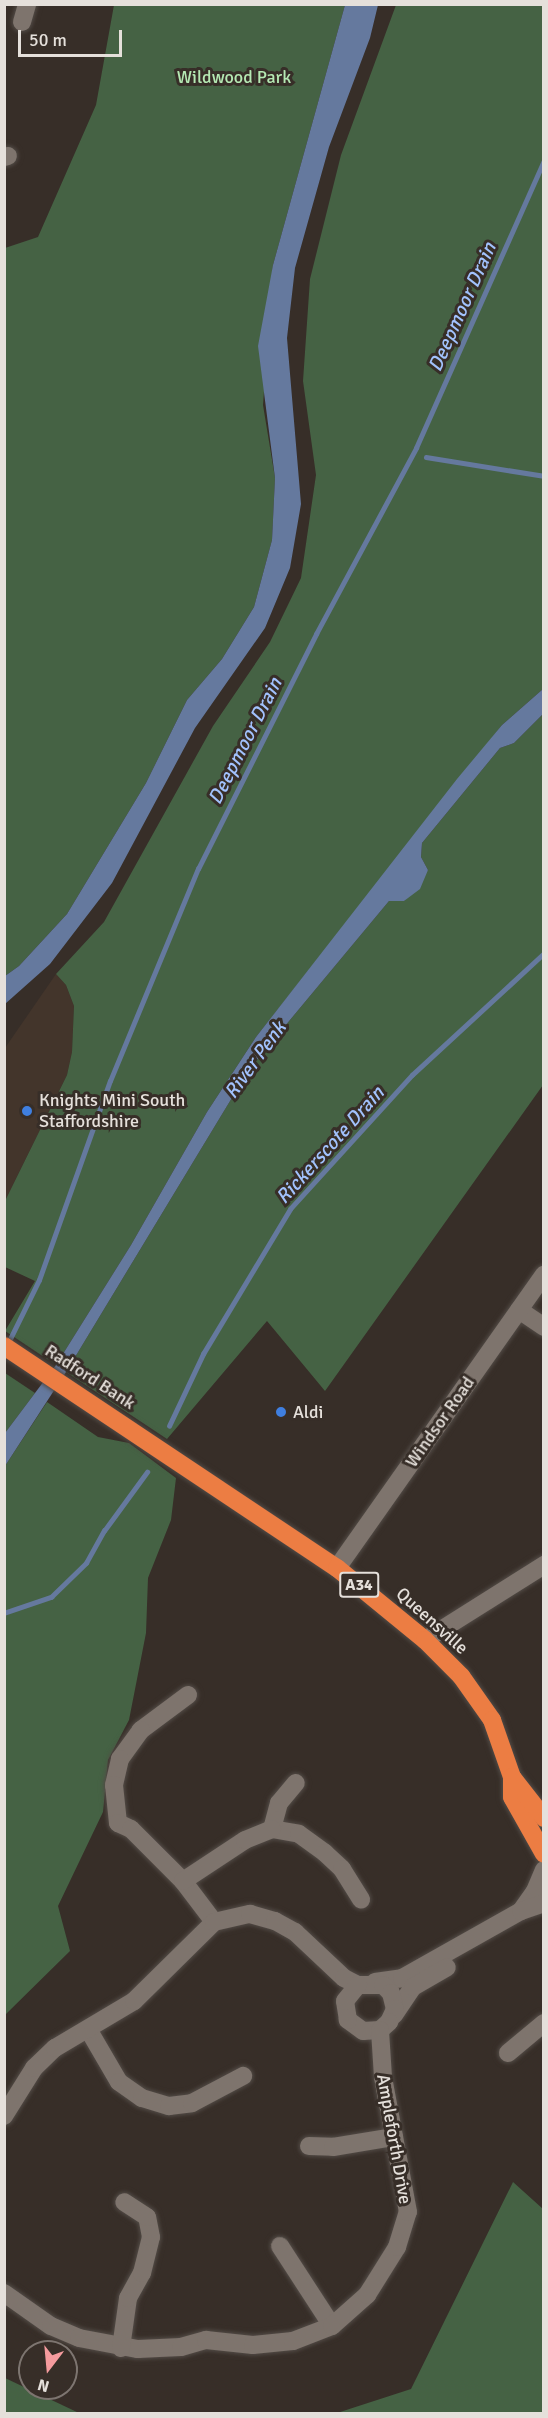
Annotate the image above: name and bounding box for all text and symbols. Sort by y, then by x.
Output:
scale bar [21,18,124,56]
text: 50 m [29,29,67,51]
park label: Wildwood Park [177,66,291,88]
water label: Deepmoor Drain [423,239,501,375]
water label: Deepmoor Drain [203,674,287,808]
water label: River Penk [219,1017,291,1103]
water label: Rickerscote Drain [271,1081,389,1209]
place label: Knights Mini South Staffordshire [39,1090,185,1132]
marker: Knights Mini South Staffordshire [20,1104,34,1118]
street label: Radford Bank [41,1340,139,1414]
street label: Windsor Road [401,1372,479,1472]
place label: Aldi [293,1401,323,1423]
marker: Aldi [274,1405,288,1419]
road number: A34 [338,1572,380,1598]
street label: Queensville [392,1583,472,1659]
street label: Ampleforth Drive [372,2072,416,2206]
north arrow [18,2340,78,2400]
text: N [35,2374,52,2397]

